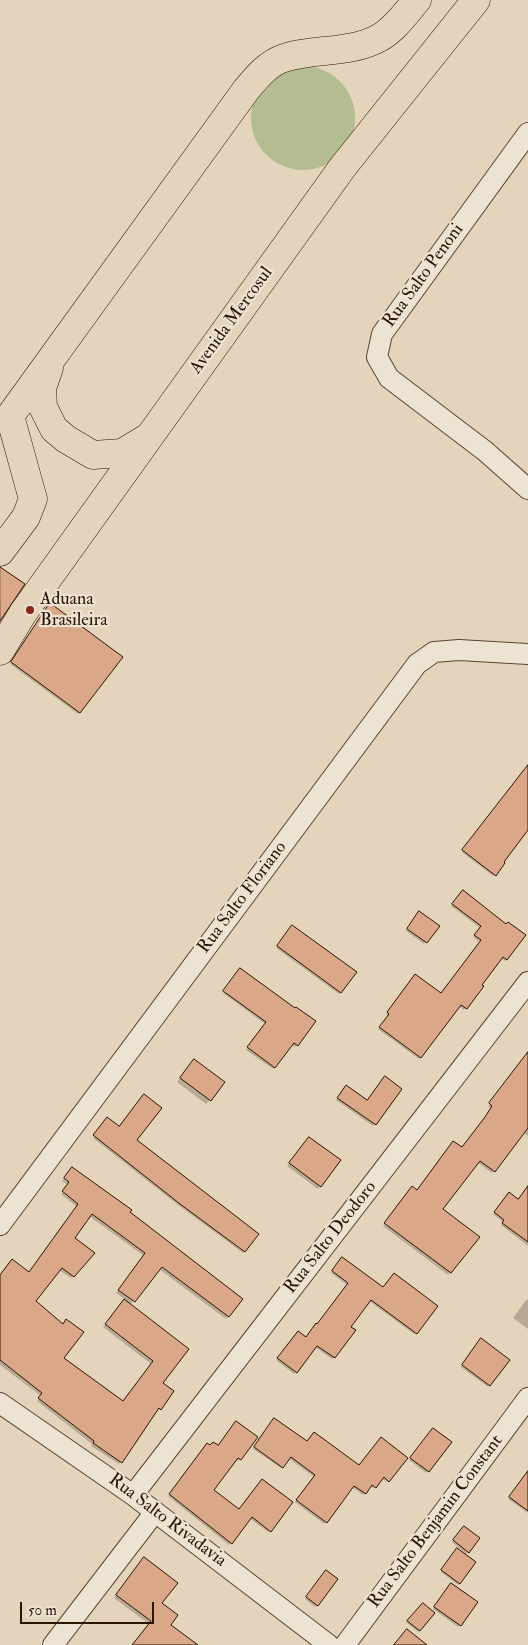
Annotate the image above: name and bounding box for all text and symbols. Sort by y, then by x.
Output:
street label: Rua Salto Penoni [379,220,469,332]
street label: Avenida Mercosul [186,263,278,379]
place label: Aduana Brasileira [40,589,108,632]
marker: Aduana Brasileira [24,604,36,616]
street label: Rua Salto Floriano [194,838,292,958]
street label: Rua Salto Deodoro [280,1177,382,1299]
street label: Rua Salto Benjamin Constant [364,1431,508,1613]
street label: Rua Salto Rivadavia [104,1470,230,1572]
scale bar [22,1592,156,1624]
text: 50 m [28,1601,57,1620]

